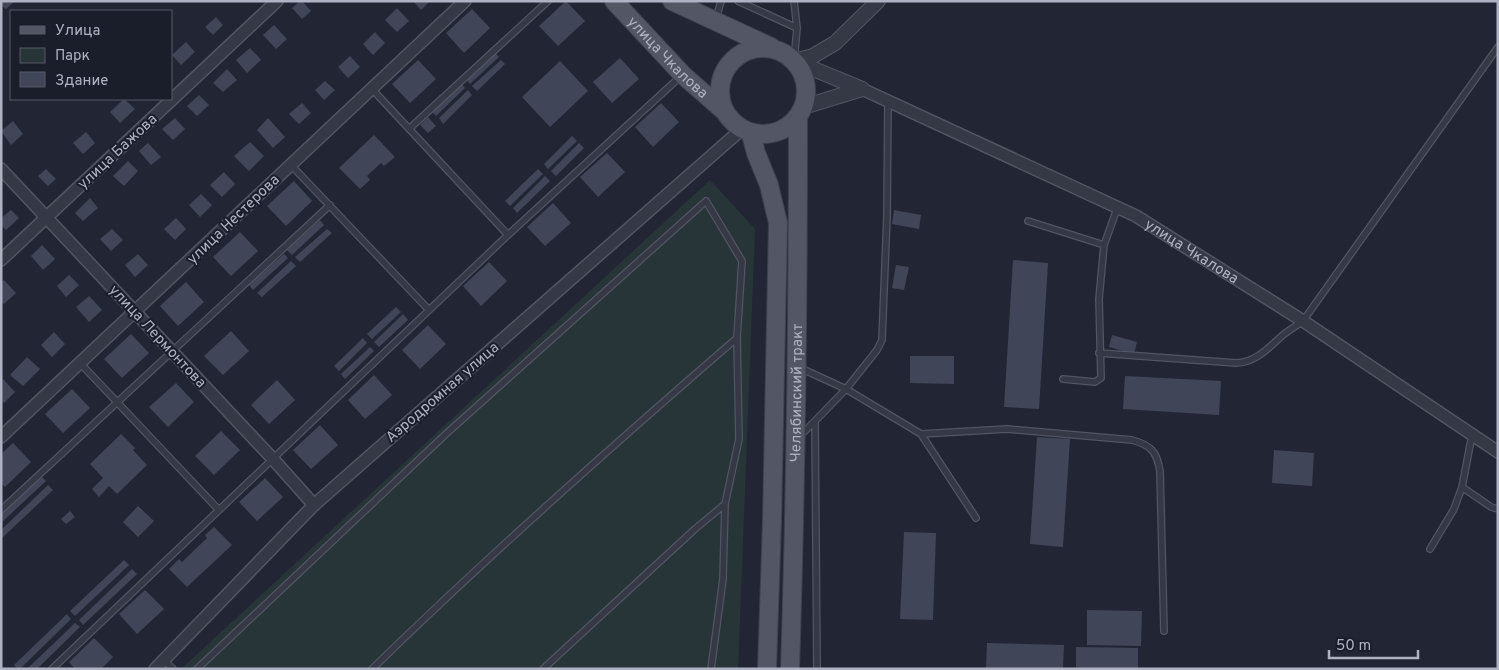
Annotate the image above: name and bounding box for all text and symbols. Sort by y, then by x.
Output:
legend [10,10,172,100]
street label: улица Чкалова [622,13,711,103]
text: Улица [55,22,100,41]
text: Парк [55,47,90,66]
text: Здание [55,72,108,91]
street label: улица Бажова [74,110,162,194]
street label: улица Нестерова [184,171,284,269]
street label: улица Чкалова [1140,216,1242,289]
street label: улица Лермонтова [104,281,210,393]
street label: Челябинский тракт [787,323,808,463]
street label: Аэродромная улица [382,339,504,448]
scale bar [1329,628,1418,660]
text: 50 m [1336,637,1371,656]

